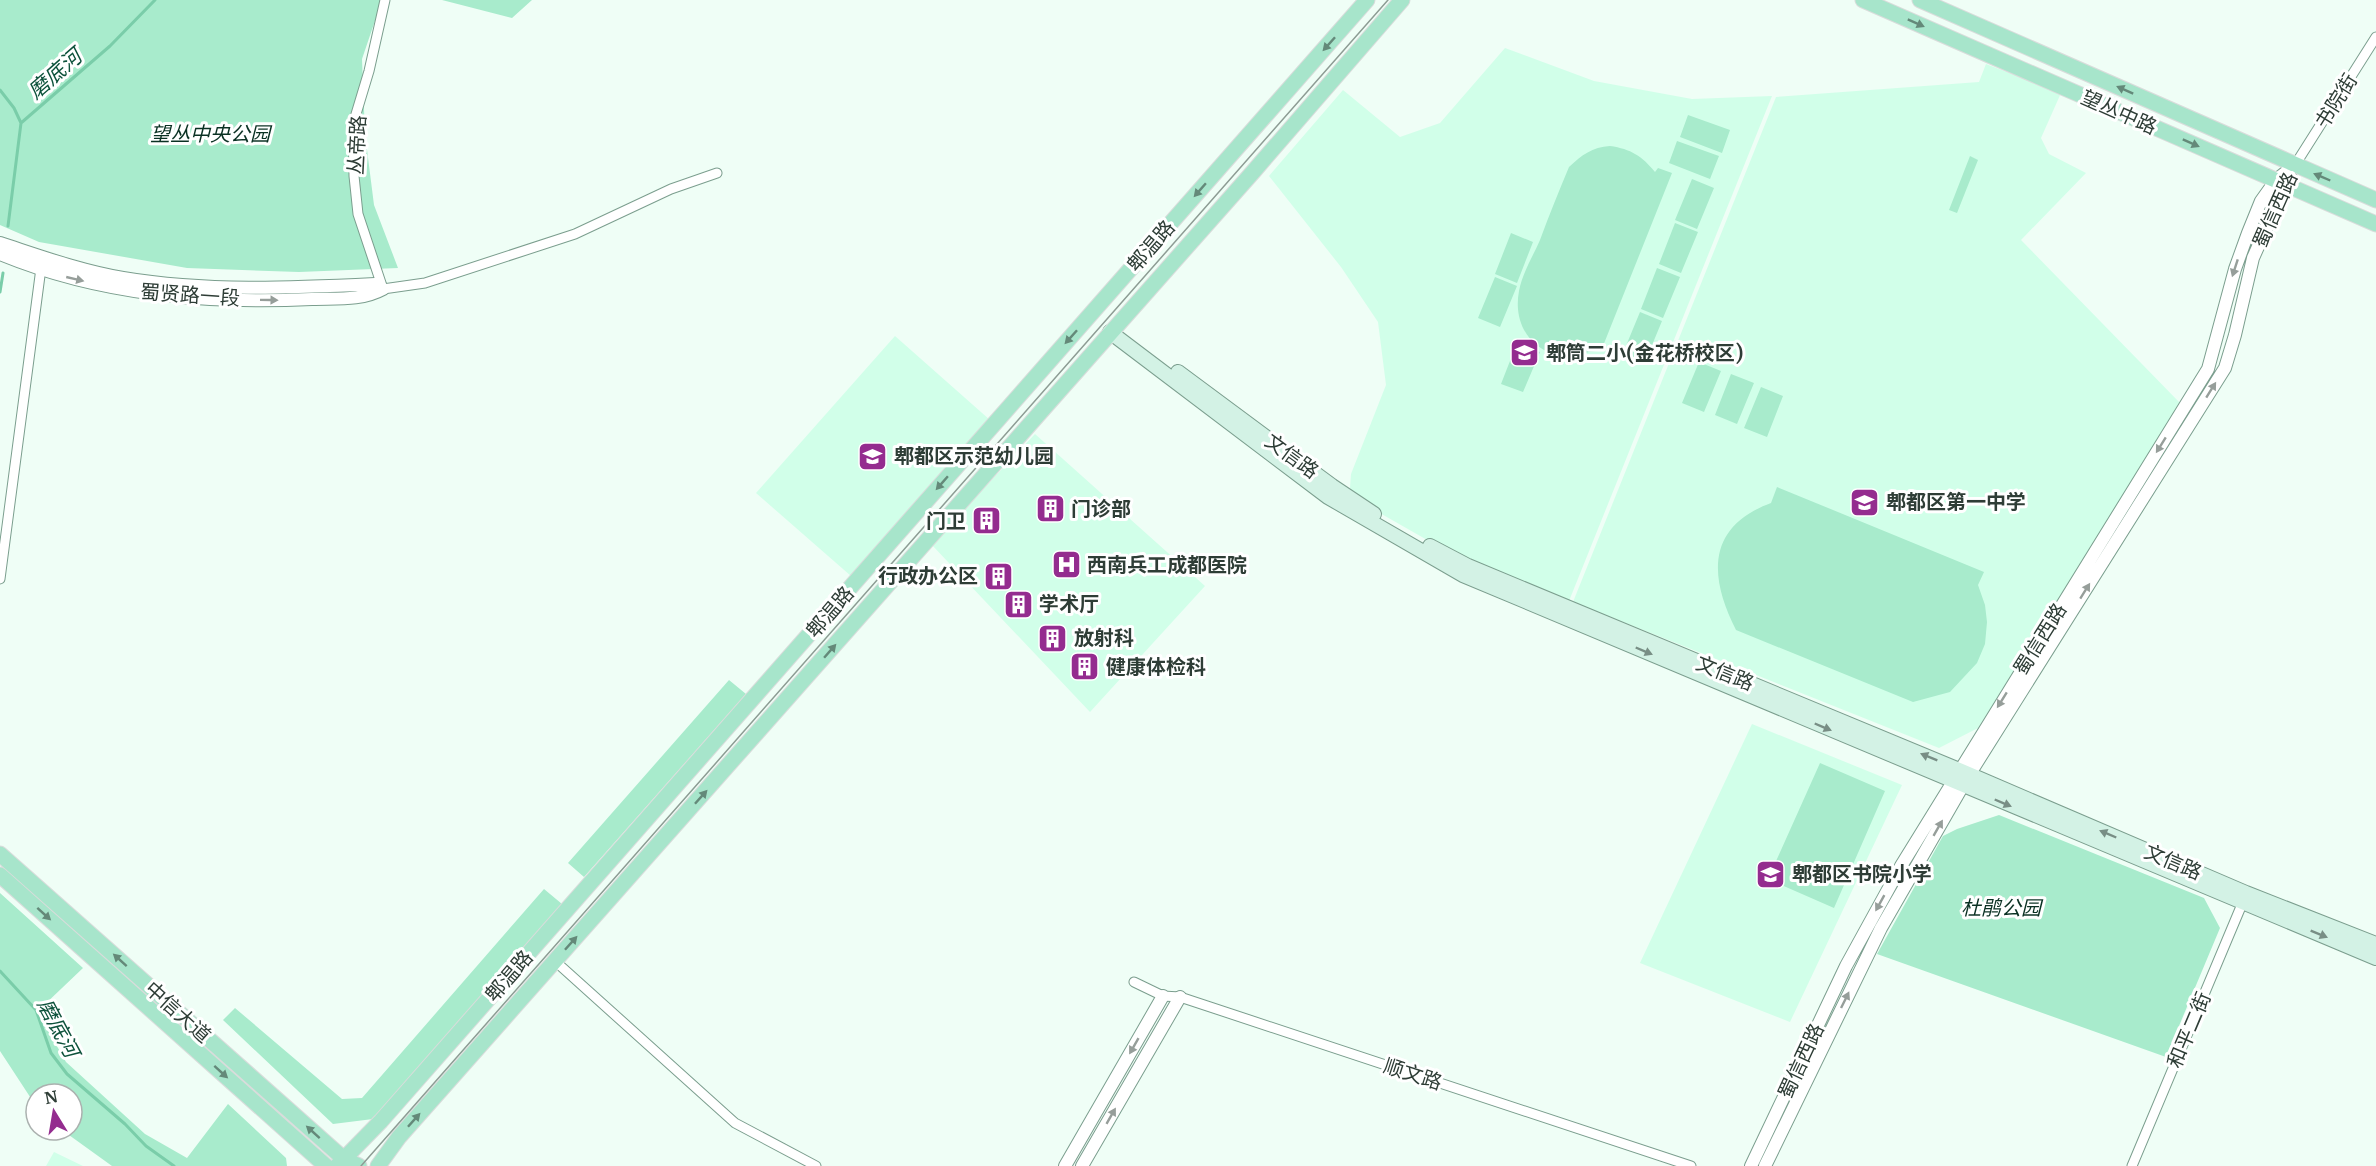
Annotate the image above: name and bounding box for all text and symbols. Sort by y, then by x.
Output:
one-way arrow [1908,19,1925,28]
one-way arrow [1323,36,1336,51]
water label: 磨底河 [22,40,90,104]
street label: 书院街 [2309,69,2362,133]
street label: 望丛中路 [2078,84,2161,139]
one-way arrow [2115,85,2133,95]
street label: 丛帝路 [342,114,371,176]
park label: 望丛中央公园 [150,121,273,146]
one-way arrow [2183,138,2201,148]
street label: 蜀信西路 [2247,168,2302,251]
one-way arrow [2314,172,2331,181]
one-way arrow [1194,182,1207,197]
street label: 郫温路 [1122,215,1180,277]
one-way arrow [2230,259,2240,277]
one-way arrow [66,274,85,284]
street label: 蜀贤路一段 [139,279,241,310]
one-way arrow [259,295,278,304]
one-way arrow [1064,329,1078,344]
school or university icon: 郫筒二小(金花桥校区) [1509,337,1541,369]
place label: 郫筒二小(金花桥校区) [1546,340,1744,365]
one-way arrow [2205,382,2216,398]
street label: 文信路 [1261,428,1324,483]
one-way arrow [2155,437,2166,454]
school or university icon: 郫都区示范幼儿园 [857,440,889,472]
place label: 郫都区示范幼儿园 [894,443,1054,468]
one-way arrow [936,475,949,490]
school or university icon: 郫都区第一中学 [1849,486,1881,518]
place label: 郫都区第一中学 [1886,489,2026,514]
building icon: 门诊部 [1034,493,1066,525]
place label: 门诊部 [1071,496,1131,521]
building icon: 门卫 [971,505,1003,537]
place label: 门卫 [926,508,966,533]
hospital icon: 西南兵工成都医院 [1050,549,1082,581]
place label: 西南兵工成都医院 [1087,552,1247,577]
building icon: 行政办公区 [983,560,1015,592]
place label: 行政办公区 [878,563,978,588]
street label: 郫温路 [801,581,859,643]
one-way arrow [2079,583,2090,599]
building icon: 学术厅 [1002,588,1034,620]
place label: 学术厅 [1039,591,1099,616]
street label: 蜀信西路 [2008,598,2071,679]
building icon: 放射科 [1037,622,1069,654]
place label: 放射科 [1074,625,1134,650]
one-way arrow [823,644,836,659]
one-way arrow [1635,646,1653,656]
street label: 文信路 [1693,650,1758,695]
building icon: 健康体检科 [1069,651,1101,683]
place label: 健康体检科 [1106,654,1206,679]
one-way arrow [1997,692,2008,708]
one-way arrow [1815,722,1833,732]
one-way arrow [1920,752,1938,761]
one-way arrow [694,790,707,805]
one-way arrow [1994,799,2012,808]
one-way arrow [1933,819,1943,836]
one-way arrow [2099,829,2117,839]
street label: 文信路 [2141,838,2206,885]
school or university icon: 郫都区书院小学 [1755,858,1787,890]
place label: 郫都区书院小学 [1792,861,1932,886]
one-way arrow [1875,895,1885,912]
park label: 杜鹃公园 [1961,895,2044,920]
one-way arrow [36,907,51,920]
one-way arrow [2310,930,2328,939]
one-way arrow [564,936,577,951]
street label: 郫温路 [480,945,538,1007]
one-way arrow [113,954,128,967]
street label: 中信大道 [140,976,216,1048]
street label: 和平二街 [2161,988,2216,1072]
one-way arrow [1840,991,1850,1008]
water label: 磨底河 [32,994,87,1065]
street label: 蜀信西路 [1772,1019,1829,1102]
one-way arrow [1128,1038,1139,1054]
street label: 顺文路 [1381,1052,1446,1095]
one-way arrow [213,1065,228,1079]
north arrow [24,1082,84,1142]
text: N [43,1086,60,1108]
one-way arrow [1106,1107,1116,1124]
one-way arrow [407,1113,420,1128]
one-way arrow [306,1126,321,1139]

